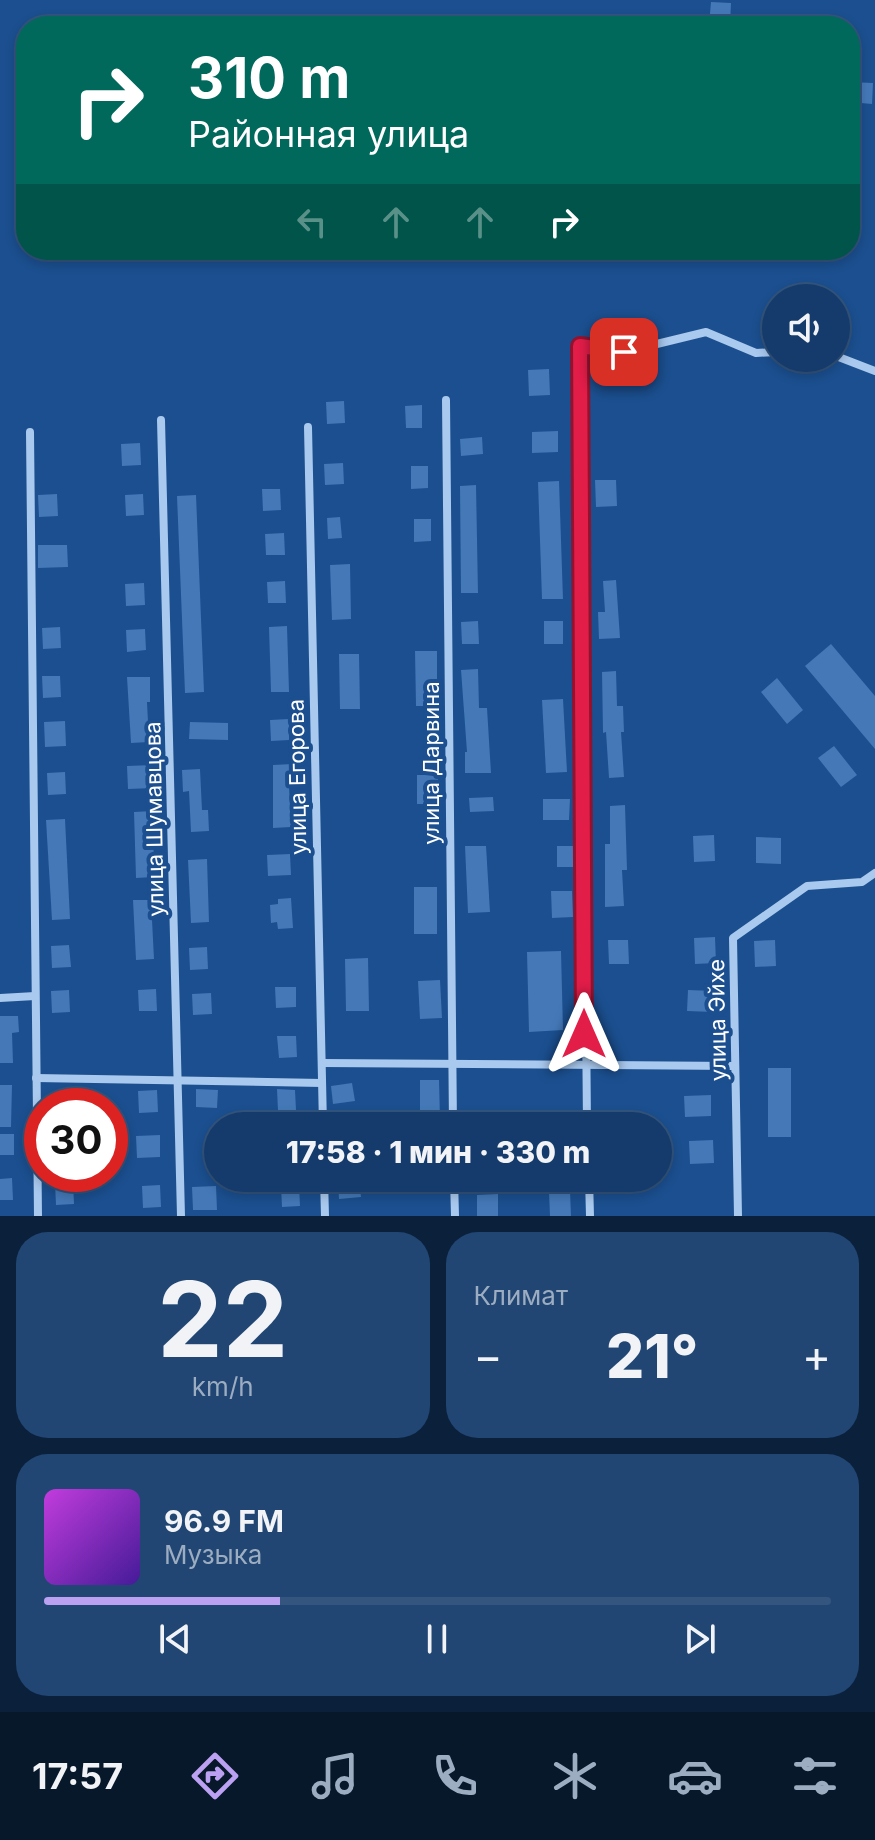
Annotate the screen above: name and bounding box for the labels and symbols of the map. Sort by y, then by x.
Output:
pin [590,318,658,386]
street label: улица Дарвина [418,681,444,845]
street label: улица Егорова [283,699,311,855]
street label: улица Шумавцова [139,721,169,917]
street label: улица Эйхе [703,959,731,1081]
position arrow [542,992,626,1076]
speed limit sign: 30 [24,1088,128,1192]

